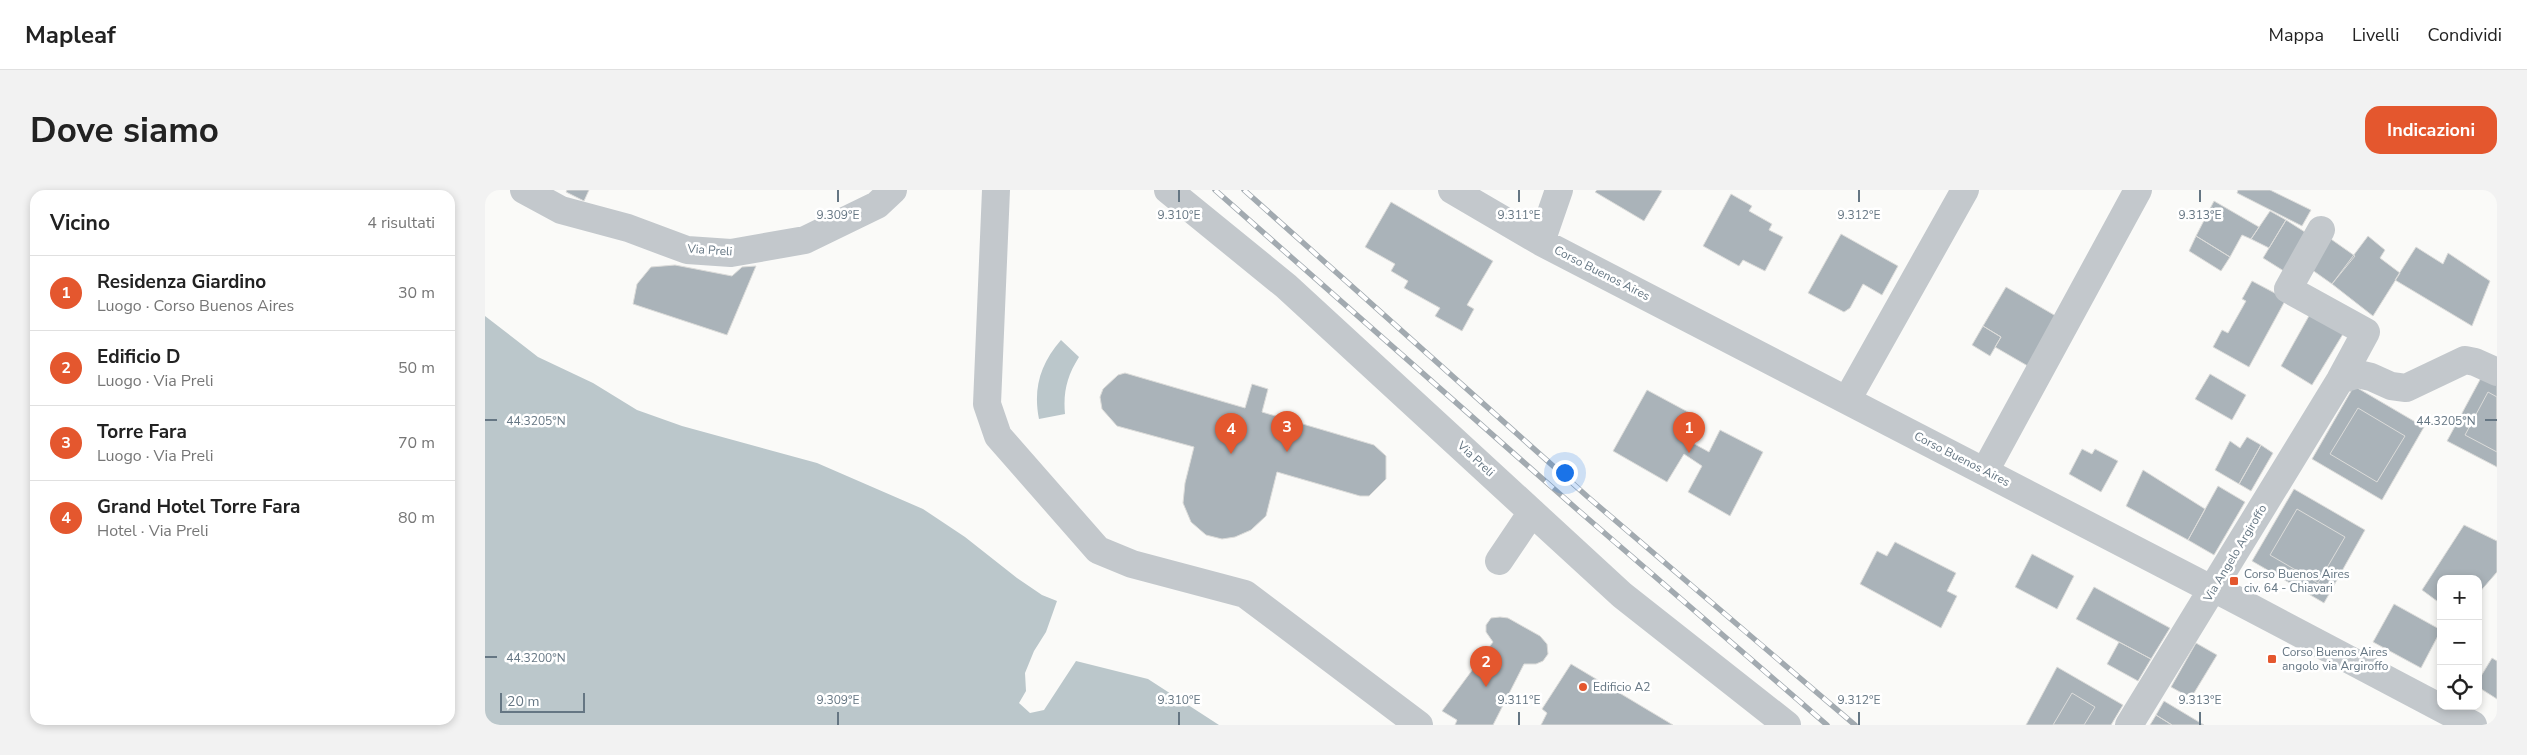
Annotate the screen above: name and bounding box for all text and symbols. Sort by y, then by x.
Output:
text: Mapleaf [25,19,116,51]
text: Mappa [2269,23,2324,47]
text: Livelli [2352,23,2399,47]
text: Condividi [2427,23,2502,47]
button: Indicazioni [2365,106,2497,154]
text: Dove siamo [30,107,219,154]
text: 9.309°E [817,207,859,223]
text: 9.310°E [1158,207,1200,223]
text: 9.311°E [1498,207,1540,223]
text: 9.312°E [1838,207,1880,223]
text: 9.313°E [2179,207,2221,223]
text: Vicino [50,209,110,237]
text: 4 risultati [367,212,435,234]
street label: Via Preli [686,240,733,260]
street label: Corso Buenos Aires [1551,242,1653,304]
text: Residenza Giardino [97,269,266,295]
text: 1 [61,282,71,304]
text: 30 m [398,282,435,304]
text: Luogo · Corso Buenos Aires [97,295,294,317]
text: Edificio D [97,344,181,370]
text: 2 [61,357,71,379]
text: 50 m [398,357,435,379]
text: Luogo · Via Preli [97,370,213,392]
pin: 3 [1271,411,1303,452]
pin: 1 [1673,412,1705,453]
text: 44.3205°N [506,413,566,429]
pin: 4 [1215,413,1247,454]
text: 44.3205°N [2416,413,2476,429]
text: Torre Fara [97,419,187,445]
street label: Corso Buenos Aires [1911,428,2013,490]
text: 3 [61,432,71,454]
text: 70 m [398,432,435,454]
street label: Via Preli [1453,437,1498,480]
text: Luogo · Via Preli [97,445,213,467]
your location [1552,460,1578,486]
text: Grand Hotel Torre Fara [97,494,300,520]
street label: Via Angelo Argiroffo [2199,501,2271,605]
text: 4 [61,507,71,529]
text: 80 m [398,507,435,529]
text: Hotel · Via Preli [97,520,209,542]
place label: Corso Buenos Aires civ. 64 - Chiavari [2244,566,2350,596]
marker: Corso Buenos Aires civ. 64 - Chiavari [2228,575,2240,587]
map controls [2437,575,2482,710]
button: + [2437,575,2482,620]
button: − [2437,620,2482,665]
place label: Corso Buenos Aires angolo via Argiroffo [2282,644,2389,674]
pin: 2 [1470,646,1502,687]
text: 44.3200°N [506,650,566,666]
marker: Corso Buenos Aires angolo via Argiroffo [2266,653,2278,665]
button: locate [2437,665,2482,710]
place label: Edificio A2 [1593,679,1650,695]
marker: Edificio A2 [1577,681,1589,693]
scale bar [500,690,585,713]
text: 20 m [507,692,539,711]
text: 9.309°E [817,692,859,708]
text: 9.310°E [1158,692,1200,708]
text: 9.311°E [1498,692,1540,708]
text: 9.312°E [1838,692,1880,708]
text: 9.313°E [2179,692,2221,708]

